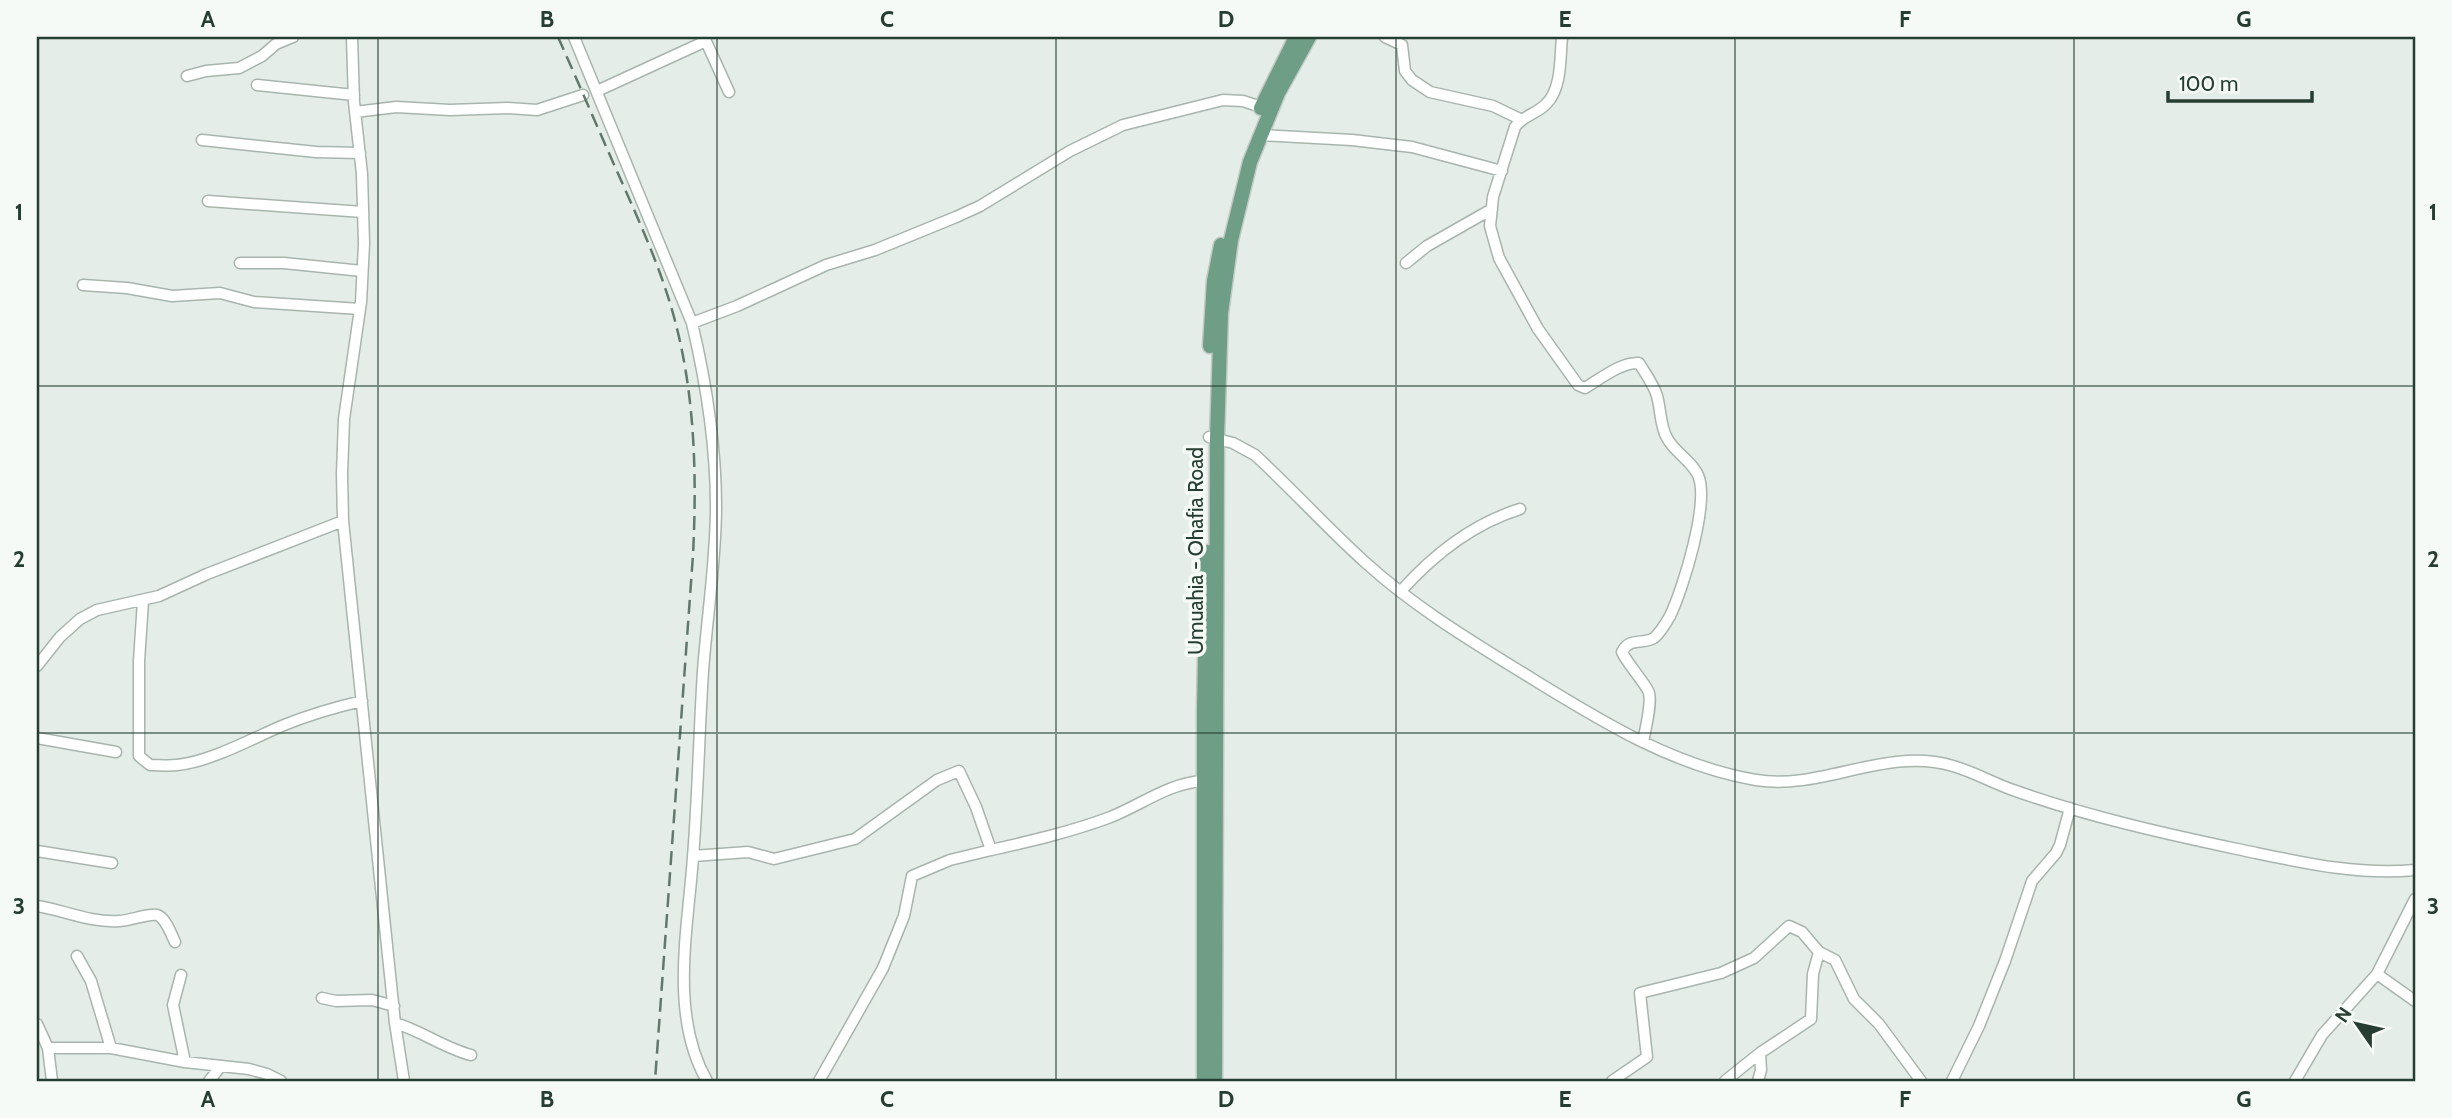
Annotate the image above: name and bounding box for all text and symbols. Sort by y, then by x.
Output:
text: A [201,5,216,33]
text: B [540,5,554,33]
text: C [880,5,894,33]
text: D [1218,5,1234,33]
text: E [1558,5,1572,33]
text: F [1899,5,1911,33]
text: G [2236,5,2252,33]
scale bar [2168,60,2312,104]
text: 100 m [2179,71,2238,96]
text: 1 [15,198,23,226]
text: 1 [2429,198,2437,226]
street label: Umuahia - Ohafia Road [1183,447,1208,655]
text: 2 [13,545,25,573]
text: 2 [2427,545,2439,573]
text: 3 [13,892,25,920]
text: 3 [2427,892,2439,920]
north arrow [2322,988,2392,1058]
text: N [2330,1003,2357,1027]
text: A [201,1085,216,1113]
text: B [540,1085,554,1113]
text: C [880,1085,894,1113]
text: D [1218,1085,1234,1113]
text: E [1558,1085,1572,1113]
text: F [1899,1085,1911,1113]
text: G [2236,1085,2252,1113]

